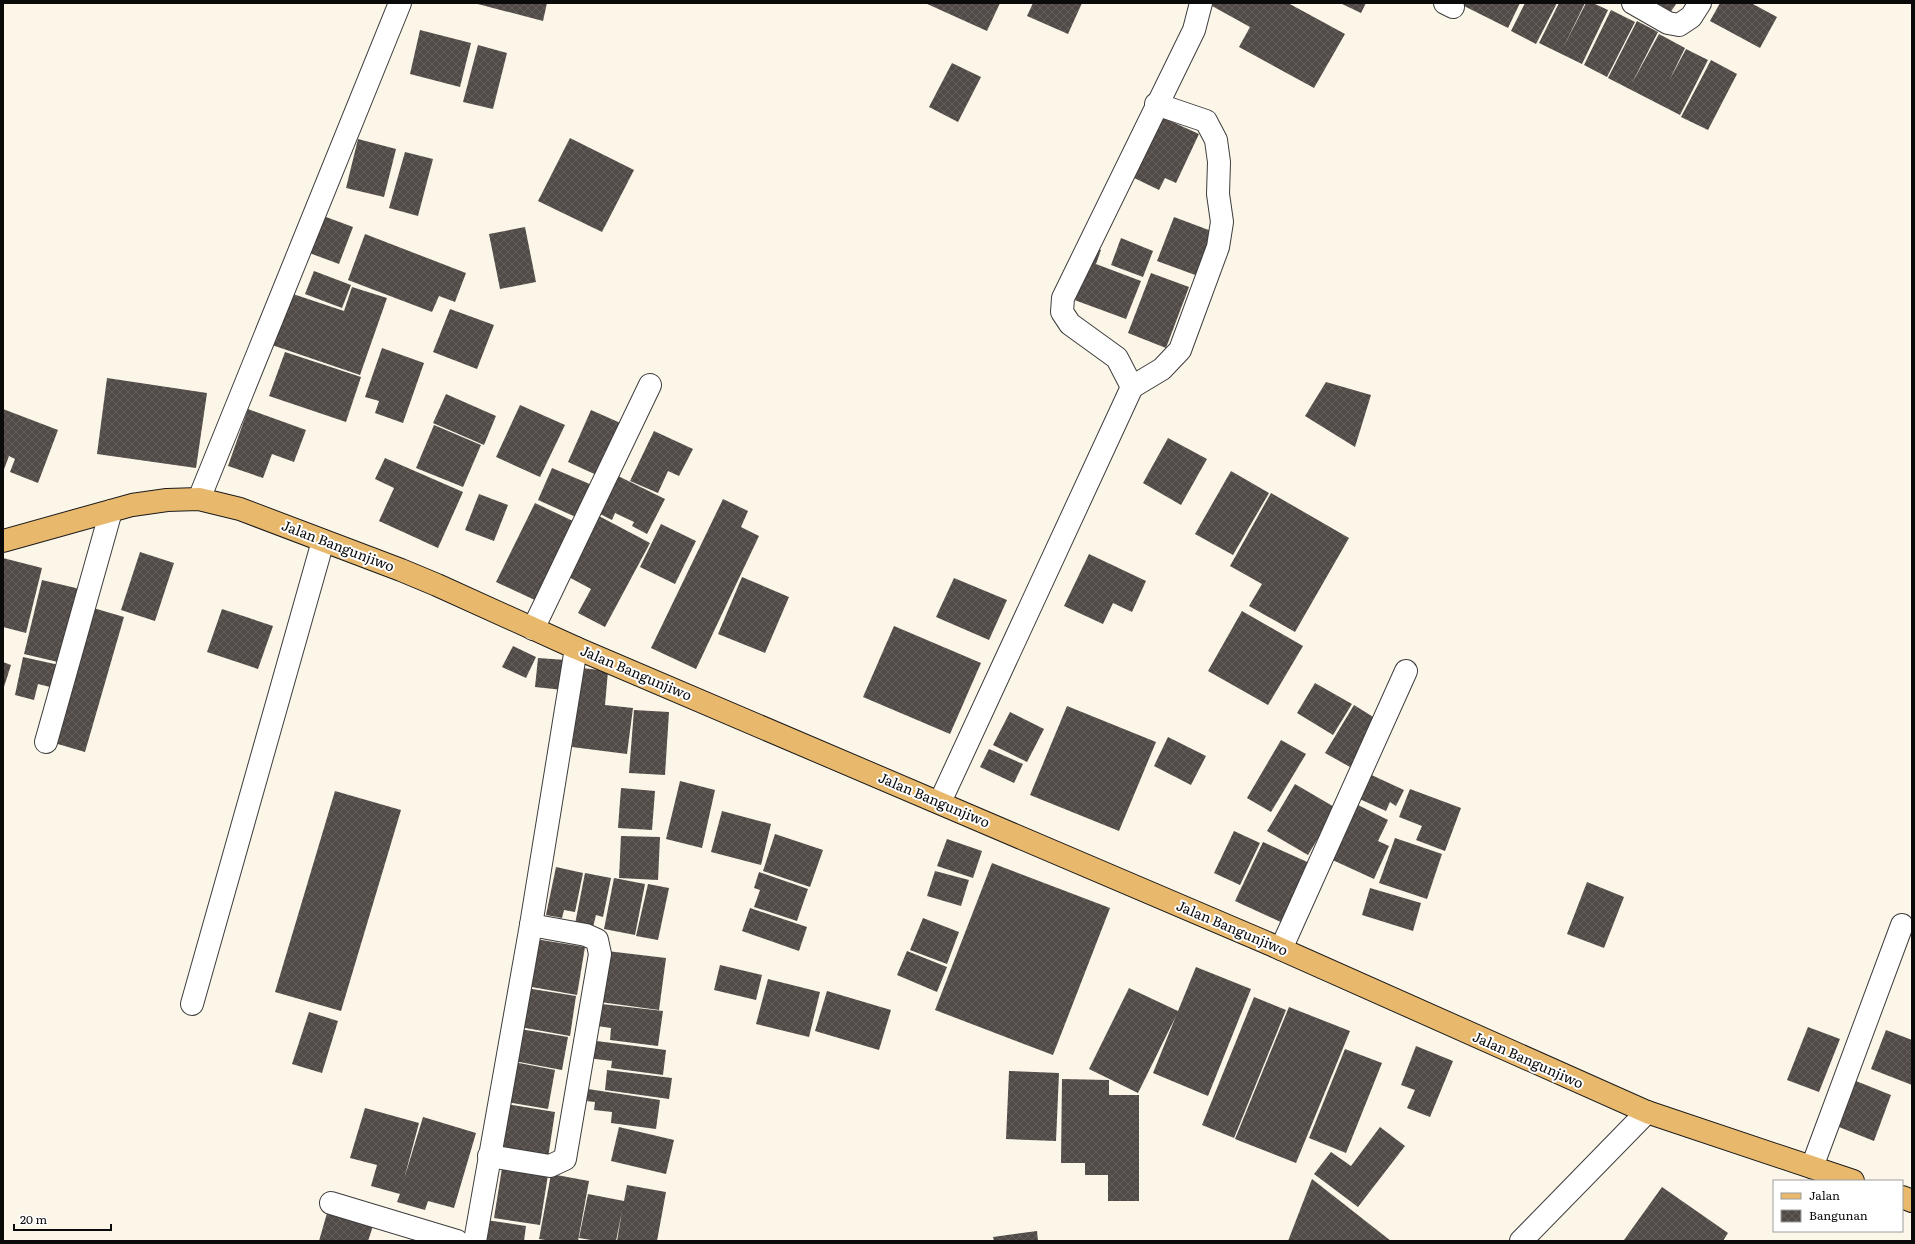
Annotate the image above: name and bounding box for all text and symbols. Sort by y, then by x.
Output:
street label: Jalan Bangunjiwo [279,514,398,576]
street label: Jalan Bangunjiwo [578,640,695,705]
street label: Jalan Bangunjiwo [876,767,993,832]
street label: Jalan Bangunjiwo [1174,895,1291,960]
street label: Jalan Bangunjiwo [1470,1026,1587,1092]
legend [1773,1180,1903,1232]
text: Jalan [1809,1186,1840,1204]
scale bar [14,1206,111,1232]
text: Bangunan [1809,1206,1868,1224]
text: 20 m [20,1210,47,1228]

